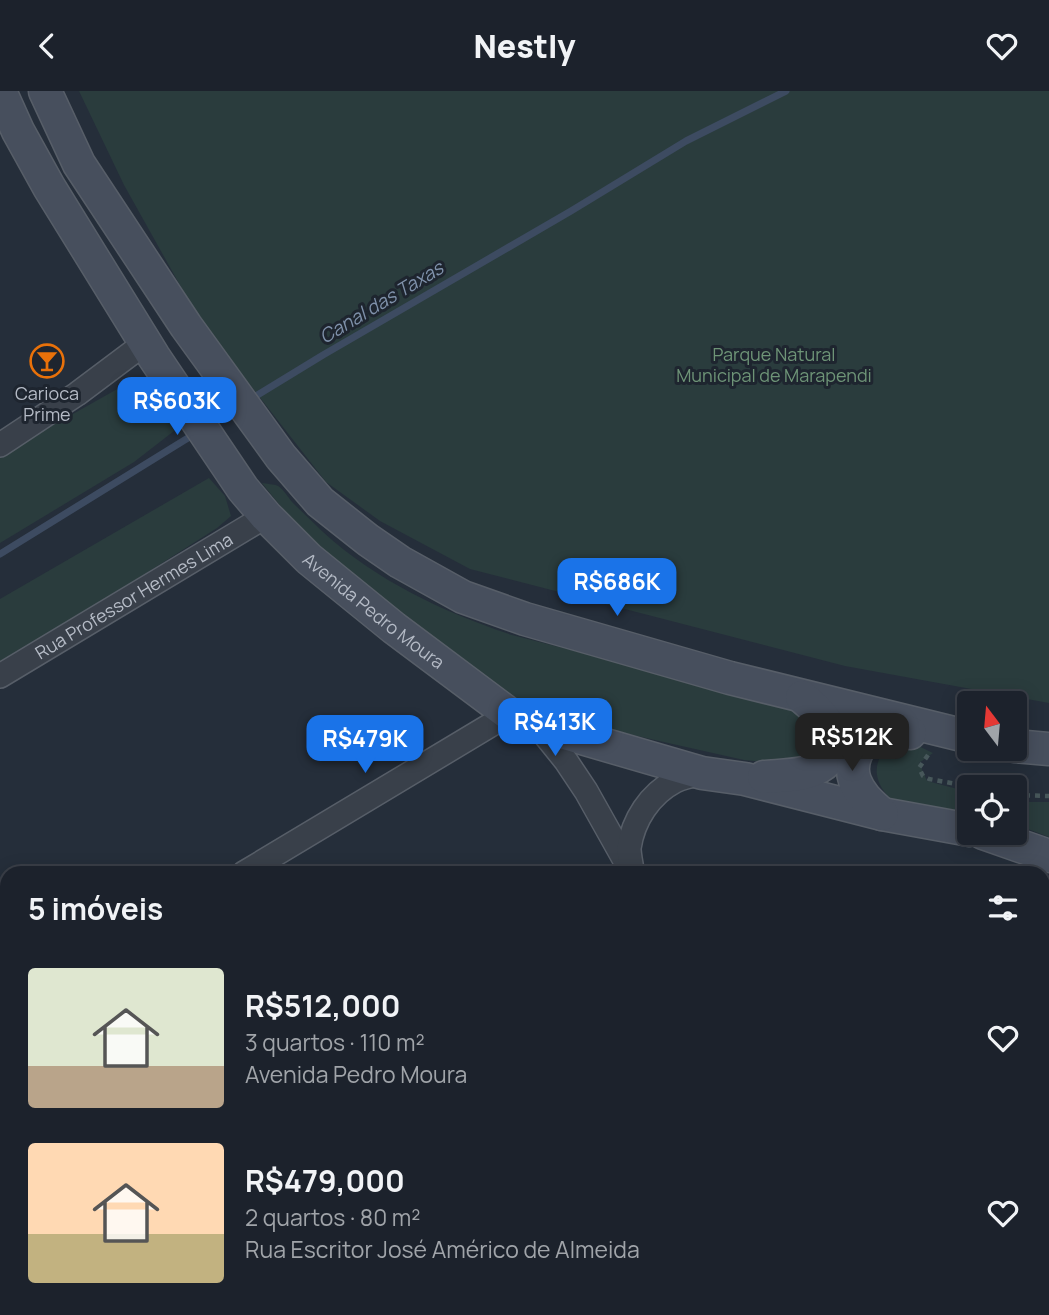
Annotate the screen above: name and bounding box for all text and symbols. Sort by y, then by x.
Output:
text: Nestly [473,24,576,68]
icon: back [28,27,66,65]
icon: heart [983,27,1021,65]
water label: Canal das Taxas [314,254,450,349]
bar icon: Carioca Prime [28,342,66,380]
park label: Parque Natural Municipal de Marapendi [676,342,872,387]
pin: R$603K [120,377,234,437]
place label: Carioca Prime [15,381,79,426]
text: R$603K [133,384,221,416]
street label: Rua Professor Hermes Lima [30,527,237,664]
street label: Avenida Pedro Moura [298,547,450,674]
pin: R$686K [560,559,674,618]
text: R$686K [573,565,661,597]
north arrow [957,691,1027,761]
map controls [957,691,1027,845]
pin: R$413K [498,699,612,758]
text: R$413K [514,705,596,737]
pin: R$512K [795,713,909,773]
pin: R$479K [308,715,422,775]
text: R$512K [811,720,893,752]
text: R$479K [322,722,408,754]
button: locate [957,775,1027,845]
text: 5 imóveis [28,888,163,929]
icon: filters [984,889,1022,927]
text: R$512,000 [245,985,401,1026]
icon: home [84,996,168,1080]
icon: heart [984,1019,1022,1057]
text: 3 quartos · 110 m² [245,1026,425,1058]
text: Avenida Pedro Moura [245,1058,467,1090]
text: R$479,000 [245,1160,405,1201]
icon: home [84,1171,168,1255]
icon: heart [984,1194,1022,1232]
text: 2 quartos · 80 m² [245,1201,420,1233]
text: Rua Escritor José Américo de Almeida [245,1233,640,1265]

